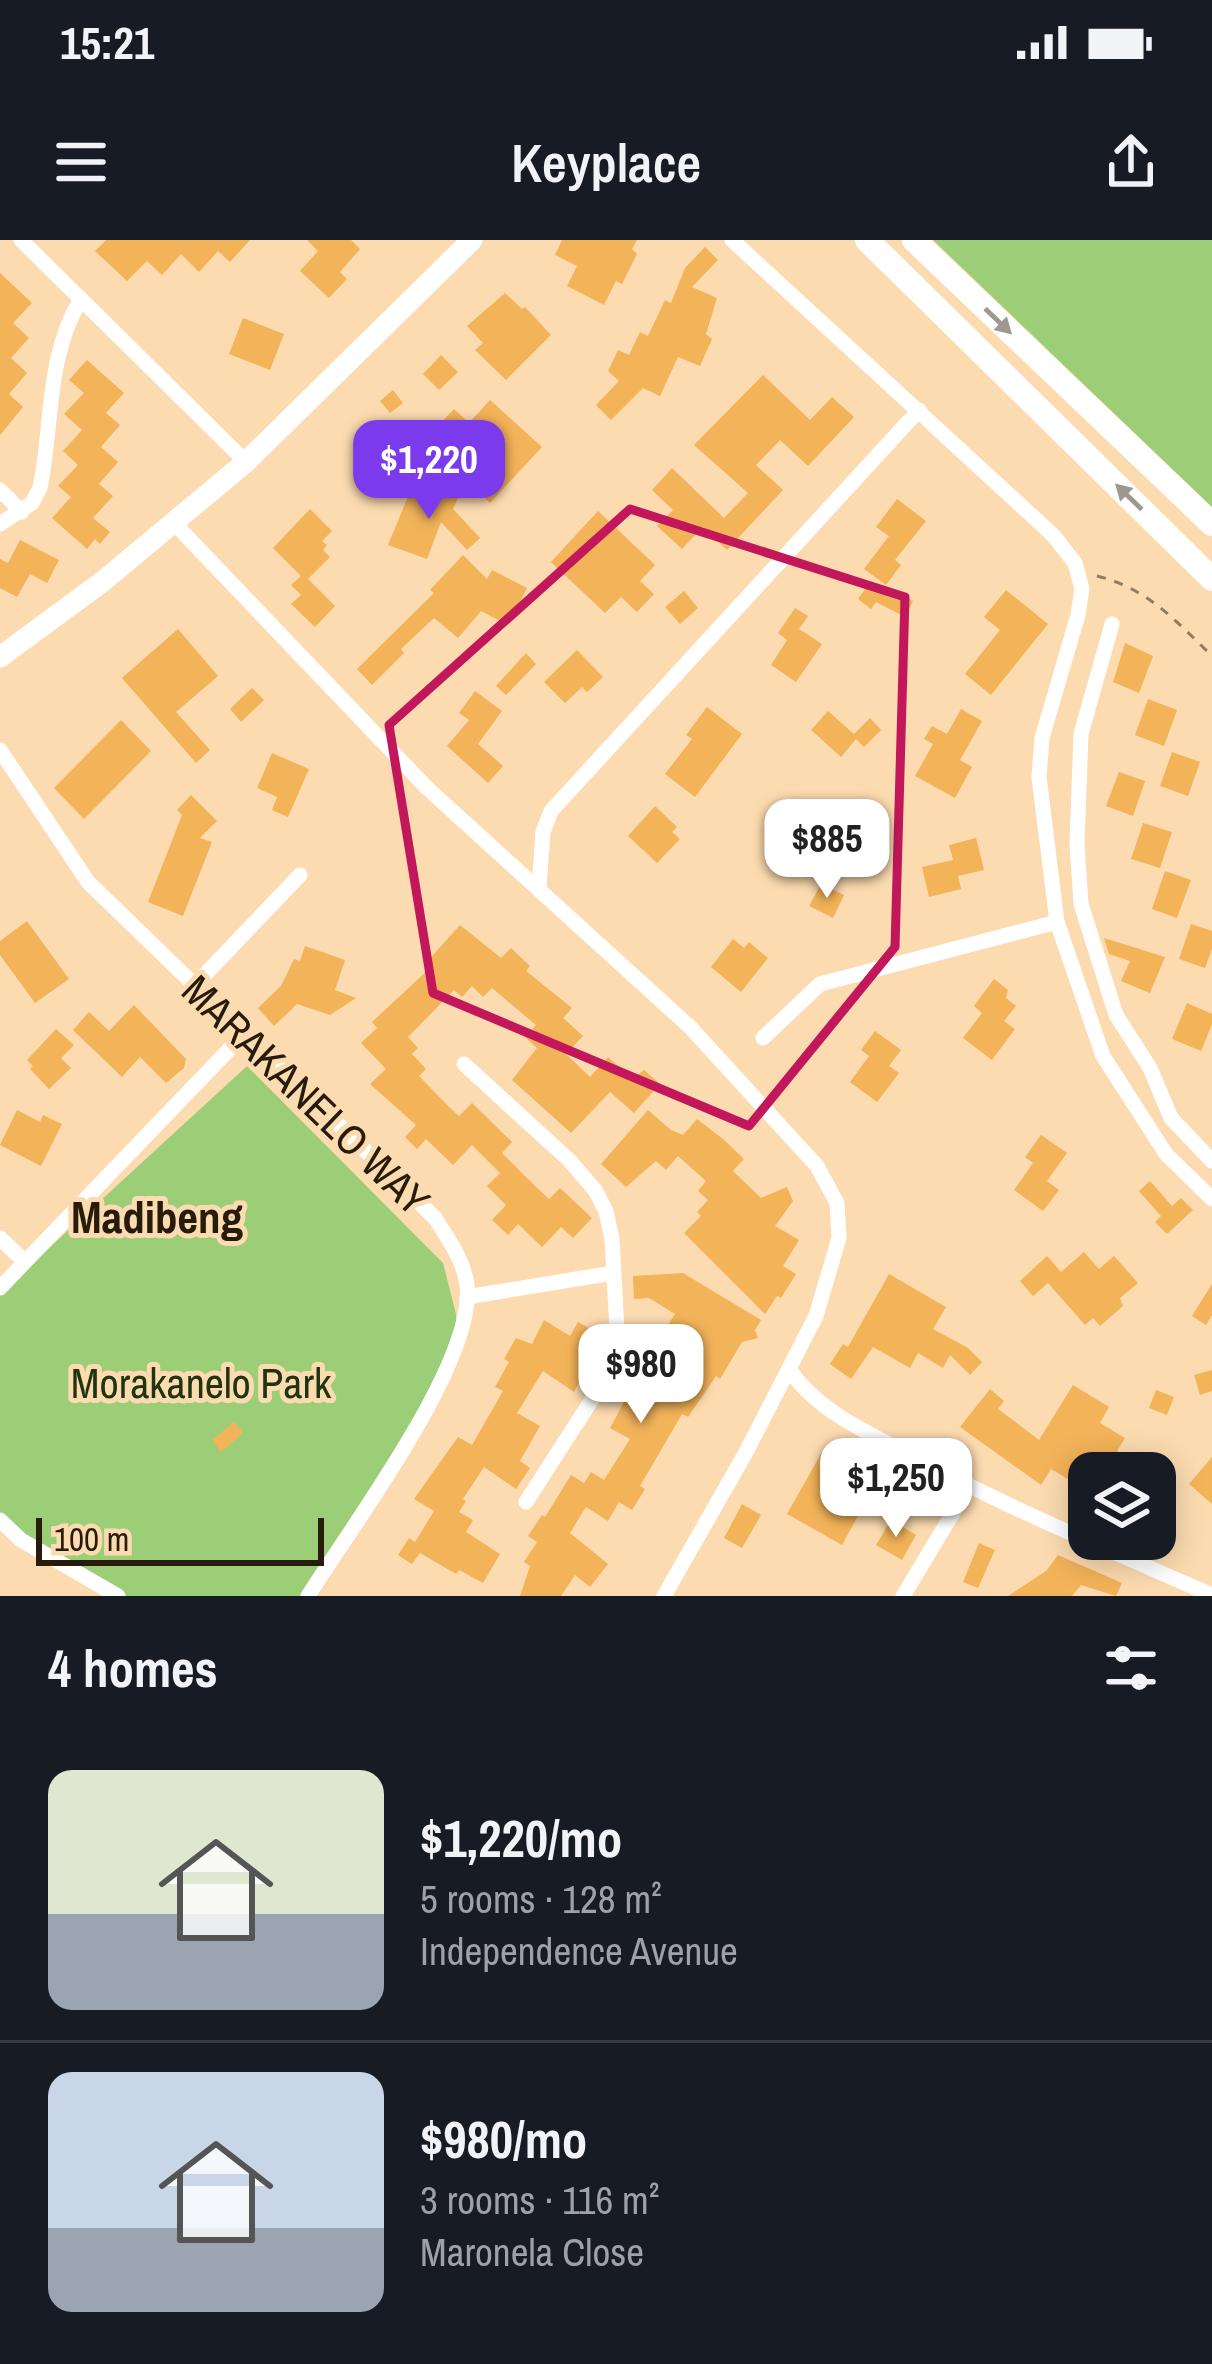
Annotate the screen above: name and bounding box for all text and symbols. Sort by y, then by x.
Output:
text: 15:21 [60,12,154,73]
text: Keyplace [511,126,701,199]
icon: menu [48,129,114,195]
icon: share [1098,129,1164,195]
one-way arrow [984,306,1013,334]
pin: $1,220 [331,420,527,522]
text: $1,220 [380,433,478,485]
one-way arrow [1115,483,1144,511]
pin: $885 [756,799,898,901]
text: $885 [791,812,863,864]
street label: MARAKANELO WAY [170,962,442,1228]
district label: Madibeng [71,1186,244,1247]
pin: $980 [570,1324,712,1426]
text: $980 [605,1337,677,1389]
park label: Morakanelo Park [71,1355,332,1411]
pin: $1,250 [798,1438,994,1540]
text: $1,250 [847,1451,945,1503]
map controls [1068,1452,1176,1560]
button: layers [1068,1452,1176,1560]
scale bar [36,1512,324,1565]
text: 100 m [54,1517,129,1561]
text: 4 homes [48,1634,218,1703]
icon: filters [1098,1635,1164,1701]
text: $1,220/mo [420,1804,622,1873]
icon: home [144,1818,288,1962]
text: 5 rooms · 128 m² [420,1873,662,1925]
text: Independence Avenue [420,1925,738,1977]
text: $980/mo [420,2105,587,2174]
icon: home [144,2120,288,2264]
text: 3 rooms · 116 m² [420,2174,659,2226]
text: Maronela Close [420,2226,644,2278]

